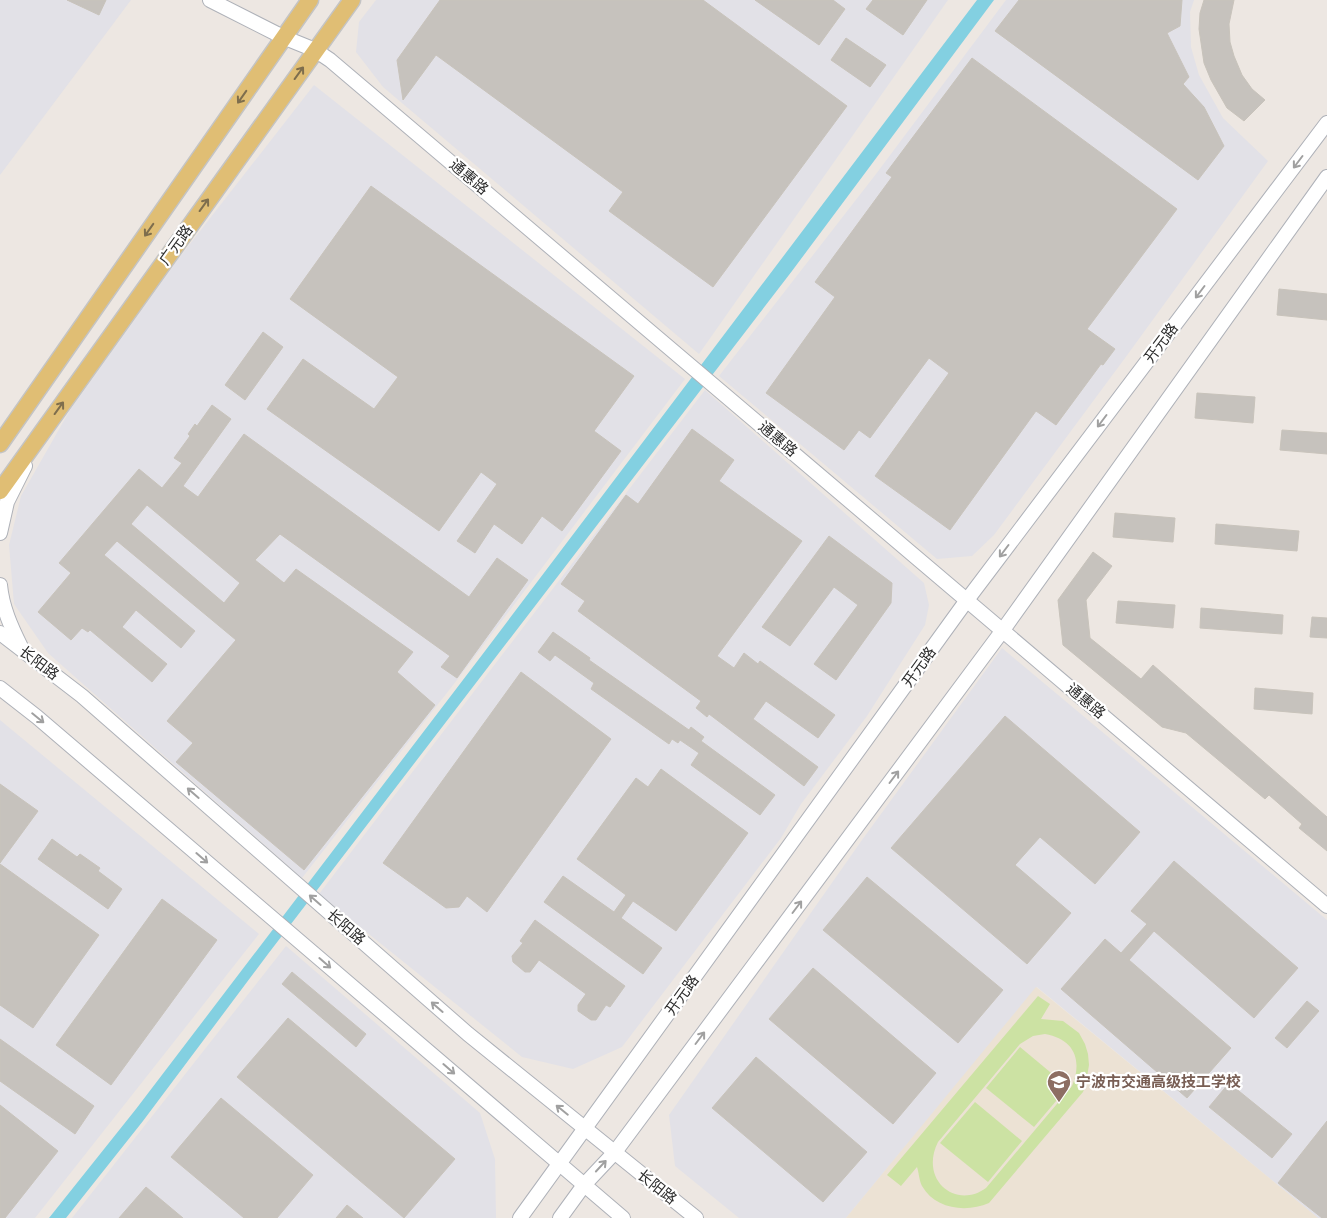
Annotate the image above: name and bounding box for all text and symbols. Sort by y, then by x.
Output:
one-way arrow [294,66,304,80]
one-way arrow [237,90,247,104]
one-way arrow [1292,155,1303,168]
street label: 通惠路 [446,156,492,198]
one-way arrow [199,198,209,212]
street label: 广元路 [155,222,197,268]
one-way arrow [144,223,154,237]
one-way arrow [1195,285,1205,299]
street label: 开元路 [1140,320,1182,366]
one-way arrow [54,402,64,416]
one-way arrow [1097,414,1107,428]
street label: 通惠路 [755,418,801,460]
one-way arrow [999,544,1009,558]
street label: 长阳路 [16,642,62,684]
street label: 开元路 [898,644,940,690]
street label: 通惠路 [1063,680,1109,722]
one-way arrow [31,713,44,724]
one-way arrow [889,770,899,784]
one-way arrow [186,787,199,799]
one-way arrow [195,852,208,863]
one-way arrow [309,894,322,905]
one-way arrow [792,900,802,914]
street label: 长阳路 [323,905,369,949]
one-way arrow [319,958,332,969]
street label: 开元路 [661,972,703,1018]
one-way arrow [431,1001,444,1012]
one-way arrow [695,1031,705,1045]
one-way arrow [442,1063,455,1075]
school or university icon: 宁波市交通高级技工学校 [1046,1069,1072,1103]
place label: 宁波市交通高级技工学校 [1076,1073,1241,1091]
one-way arrow [556,1105,569,1116]
one-way arrow [595,1160,607,1173]
street label: 长阳路 [634,1166,680,1208]

